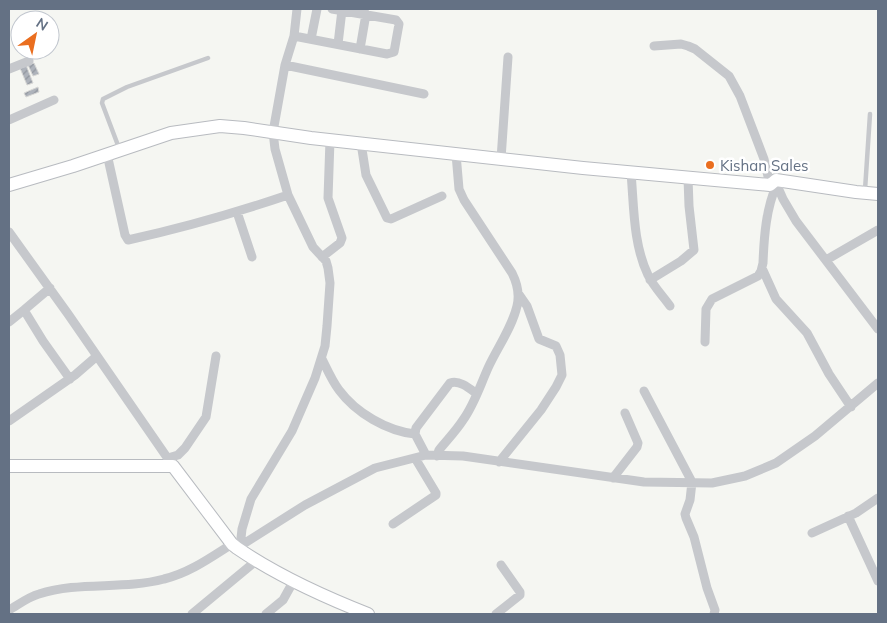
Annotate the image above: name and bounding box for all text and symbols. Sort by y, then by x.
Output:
north arrow [10,10,60,60]
text: N [33,14,51,35]
place label: Kishan Sales [720,156,809,175]
marker: Kishan Sales [704,159,716,171]

